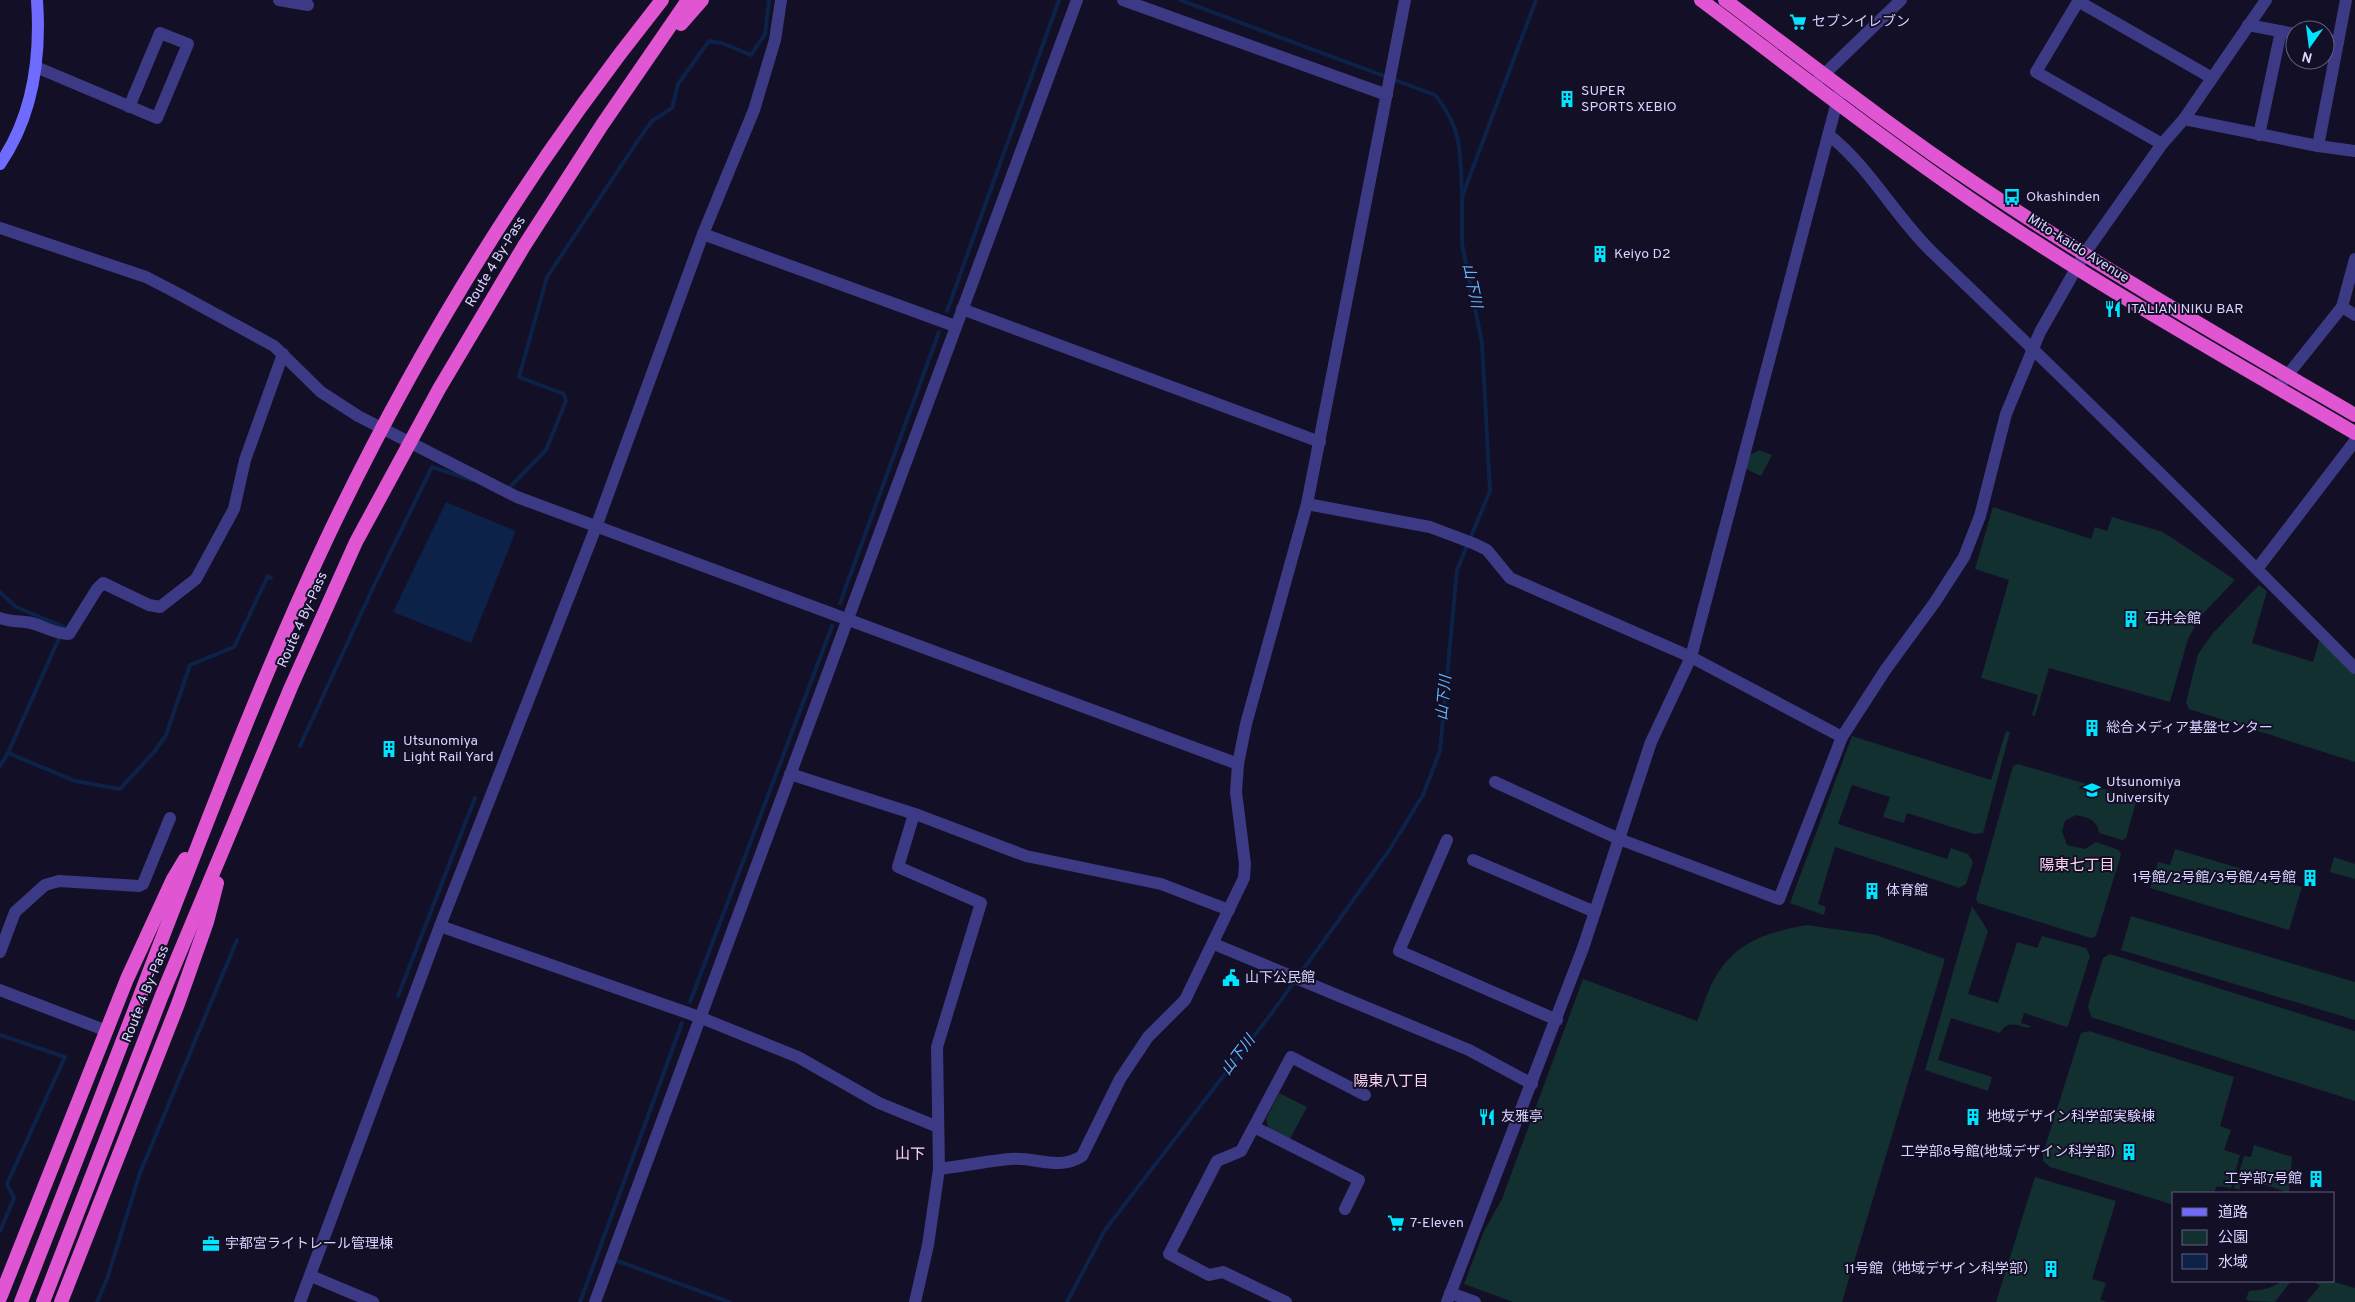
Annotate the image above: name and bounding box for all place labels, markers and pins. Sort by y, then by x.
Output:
supermarket icon: セブンイレブン [1788,12,1808,32]
place label: セブンイレブン [1812,13,1910,31]
place label: SUPER SPORTS XEBIO [1581,83,1677,116]
building icon: SUPER SPORTS XEBIO [1557,89,1577,109]
bus stop icon: Okashinden [2002,187,2022,207]
place label: Okashinden [2026,189,2100,206]
building icon: Keiyo D2 [1590,244,1610,264]
place label: Keiyo D2 [1614,246,1671,263]
restaurant icon: ITALIAN NIKU BAR [2103,299,2123,319]
place label: ITALIAN NIKU BAR [2127,301,2244,318]
building icon: 石井会館 [2121,609,2141,629]
place label: 石井会館 [2145,610,2201,628]
building icon: 総合メディア基盤センター [2082,718,2102,738]
place label: 総合メディア基盤センター [2106,720,2273,737]
place label: Utsunomiya Light Rail Yard [403,733,494,766]
building icon: Utsunomiya Light Rail Yard [379,739,399,759]
place label: Utsunomiya University [2106,774,2181,807]
school or university icon: Utsunomiya University [2082,780,2102,800]
building icon: 1号館/2号館/3号館/4号館 [2300,868,2320,888]
place label: 1号館/2号館/3号館/4号館 [2133,870,2296,887]
building icon: 体育館 [1862,881,1882,901]
place label: 体育館 [1886,883,1928,900]
public building icon: 山下公民館 [1221,968,1241,988]
place label: 山下公民館 [1245,970,1315,987]
restaurant icon: 友雅亭 [1477,1107,1497,1127]
building icon: 地域デザイン科学部実験棟 [1963,1107,1983,1127]
place label: 地域デザイン科学部実験棟 [1987,1108,2155,1126]
place label: 友雅亭 [1501,1109,1543,1126]
building icon: 工学部8号館(地域デザイン科学部) [2119,1142,2139,1162]
place label: 工学部8号館(地域デザイン科学部) [1901,1144,2115,1161]
building icon: 工学部7号館 [2306,1169,2326,1189]
place label: 工学部7号館 [2225,1171,2302,1188]
supermarket icon: 7-Eleven [1386,1213,1406,1233]
place label: 7-Eleven [1410,1215,1464,1232]
office icon: 宇都宮ライトレール管理棟 [201,1234,221,1254]
place label: 宇都宮ライトレール管理棟 [225,1235,393,1253]
building icon: 11号館（地域デザイン科学部） [2041,1259,2061,1279]
place label: 11号館（地域デザイン科学部） [1845,1261,2037,1278]

